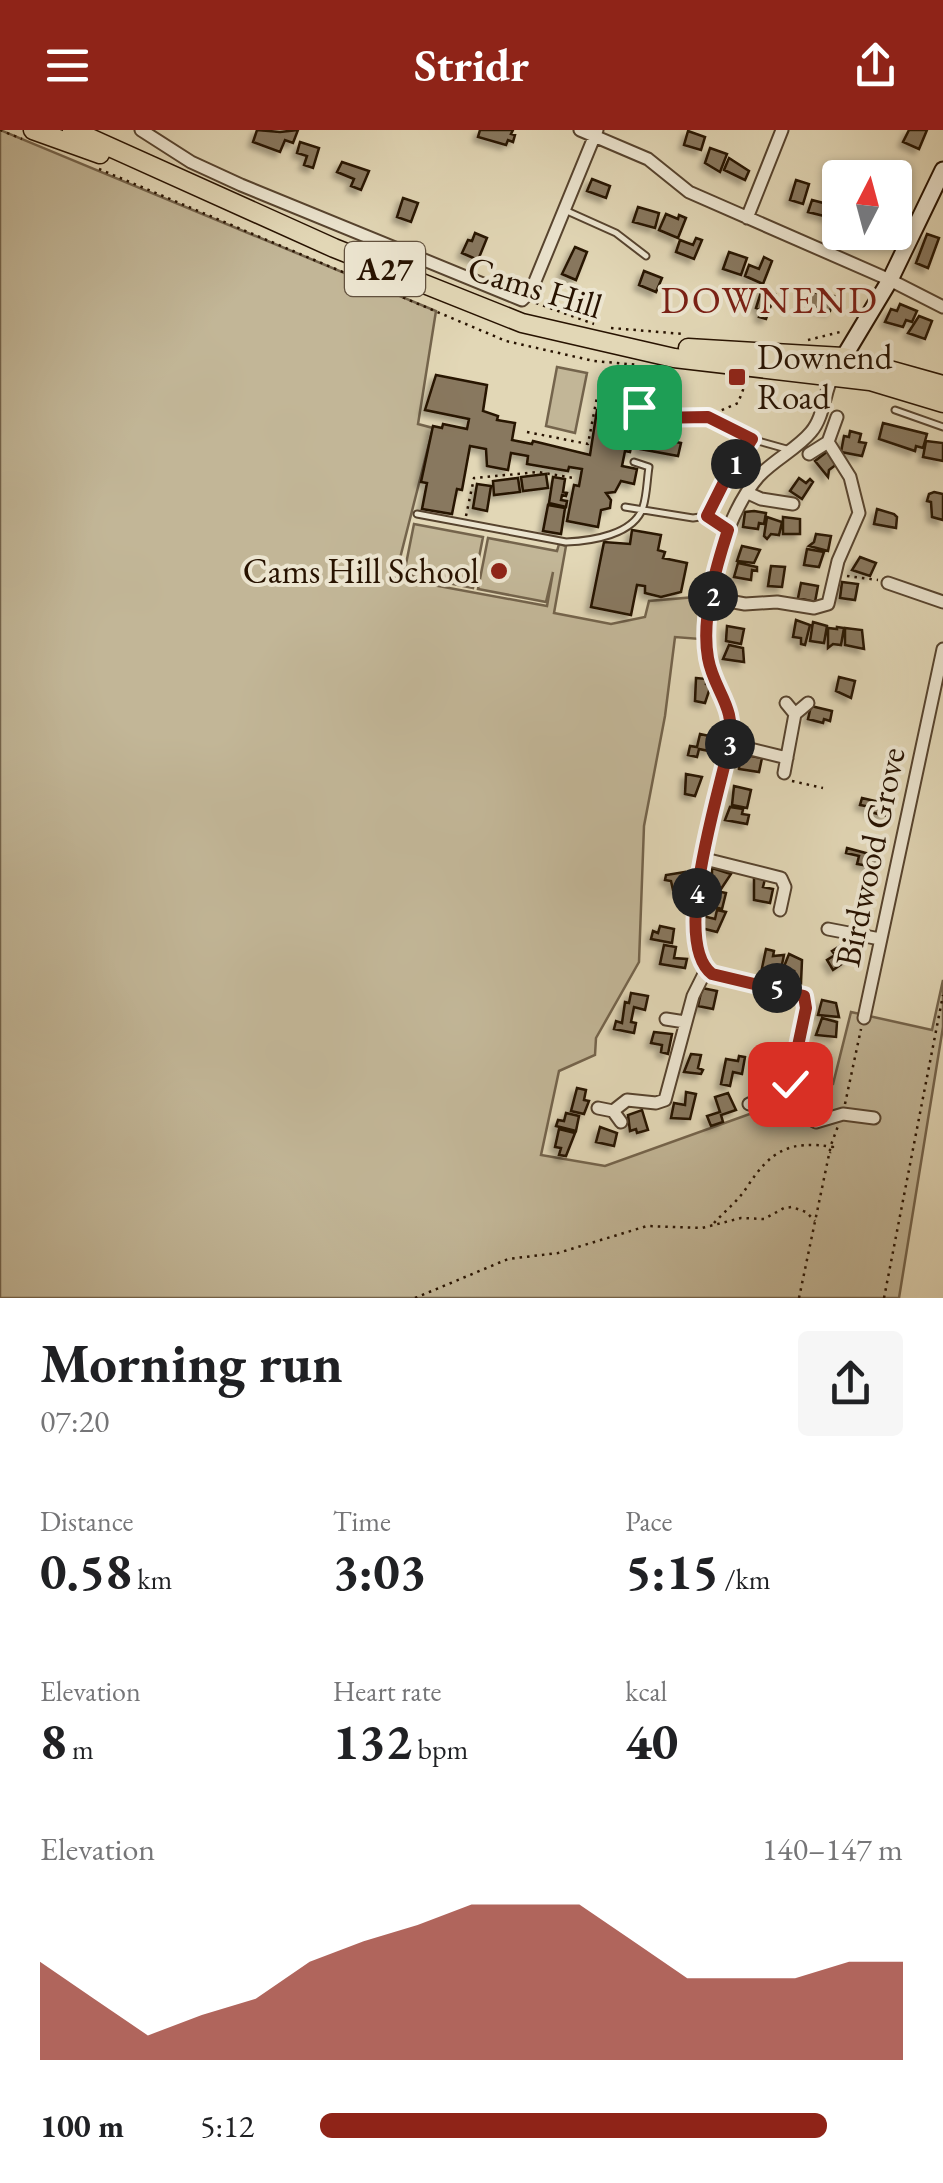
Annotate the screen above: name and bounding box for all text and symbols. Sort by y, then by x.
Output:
text: Stridr [414,36,529,94]
icon: menu [40,38,95,93]
icon: share [848,38,903,93]
north arrow [822,160,912,250]
map controls [822,160,912,250]
road number: A27 [345,242,425,296]
street label: Cams Hill [463,245,608,328]
district label: DOWNEND [661,275,879,324]
place label: Downend Road [757,334,893,419]
pin [597,365,682,450]
marker: Downend Road [726,366,748,388]
icon: arrive [612,380,667,435]
pin: 1 [711,439,761,489]
text: 1 [729,446,743,482]
place label: Cams Hill School [243,548,479,593]
marker: Cams Hill School [488,560,510,582]
pin: 2 [688,571,738,621]
text: 2 [706,578,720,614]
pin: 3 [705,719,755,769]
text: 3 [723,726,737,762]
street label: Birdwood Grove [824,743,915,971]
pin: 4 [672,868,722,918]
text: 4 [690,875,704,911]
pin: 5 [752,963,802,1013]
text: 5 [770,970,784,1006]
pin [748,1042,833,1127]
icon: check [763,1057,818,1112]
text: Morning run [40,1327,343,1398]
button: share [798,1331,903,1436]
text: 07:20 [40,1400,109,1442]
text: Distance [40,1503,134,1539]
text: Time [333,1503,391,1539]
text: Pace [625,1503,672,1539]
text: 0.58 [40,1539,132,1604]
text: 3:03 [333,1539,426,1604]
text: 5:15 [625,1539,719,1604]
text: km [132,1561,172,1597]
text: /km [719,1561,770,1597]
text: Elevation [40,1673,141,1709]
text: Heart rate [333,1673,441,1709]
text: kcal [625,1673,667,1709]
text: 8 [40,1709,66,1774]
text: 132 [333,1709,412,1774]
text: 40 [625,1709,678,1774]
text: m [66,1731,94,1767]
text: bpm [412,1731,468,1767]
text: Elevation [40,1828,155,1870]
text: 140–147 m [762,1828,903,1870]
text: 100 m [40,2105,124,2147]
text: 5:12 [200,2105,254,2147]

